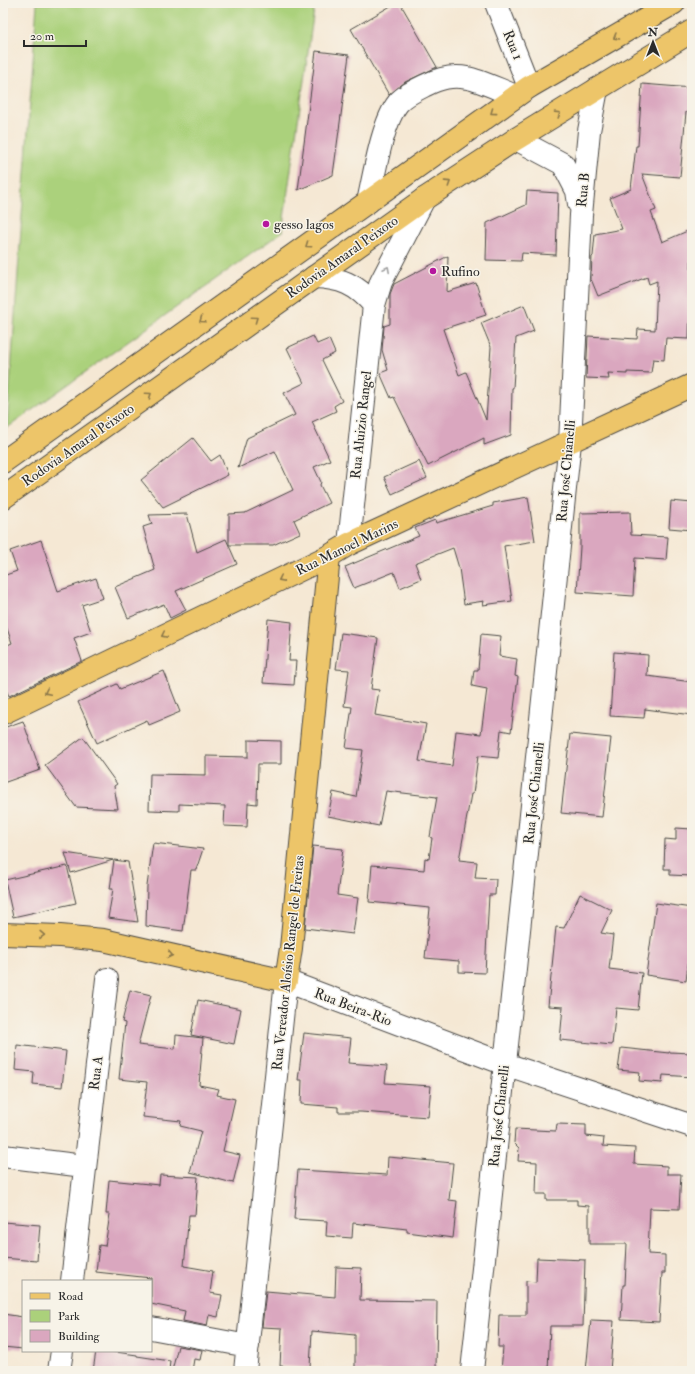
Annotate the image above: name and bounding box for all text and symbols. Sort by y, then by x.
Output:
scale bar [24,22,86,48]
north arrow [633,22,673,62]
text: N [647,26,659,39]
street label: Rua 1 [499,28,527,62]
text: 20 m [30,29,55,44]
one-way arrow [613,32,620,39]
one-way arrow [491,107,498,114]
one-way arrow [554,111,561,118]
street label: Rua B [573,172,593,208]
one-way arrow [444,180,451,188]
street label: Rodovia Amaral Peixoto [283,212,402,302]
place label: gesso lagos [274,216,334,233]
marker: gesso lagos [261,219,271,229]
one-way arrow [305,240,312,247]
place label: Rufino [441,263,480,280]
one-way arrow [383,265,390,273]
marker: Rufino [428,266,438,276]
one-way arrow [199,315,206,323]
one-way arrow [250,317,257,324]
street label: Rua Aluizio Rangel [347,370,375,480]
one-way arrow [144,393,151,400]
street label: Rodovia Amaral Peixoto [19,400,138,490]
street label: Rua José Chianelli [553,419,579,523]
street label: Rua Manoel Marins [293,515,401,579]
one-way arrow [278,574,286,582]
one-way arrow [161,630,168,638]
one-way arrow [44,687,51,695]
street label: Rua José Chianelli [520,741,548,845]
street label: Rua Vereador Aloísio Rangel de Freitas [268,854,308,1071]
one-way arrow [39,931,45,939]
one-way arrow [167,951,173,959]
street label: Rua Beira-Rio [312,984,395,1030]
street label: Rua A [85,1055,107,1091]
street label: Rua José Chianelli [485,1064,513,1168]
legend [22,1280,152,1352]
text: Road [58,1289,83,1304]
text: Park [58,1309,80,1324]
text: Building [58,1329,101,1344]

